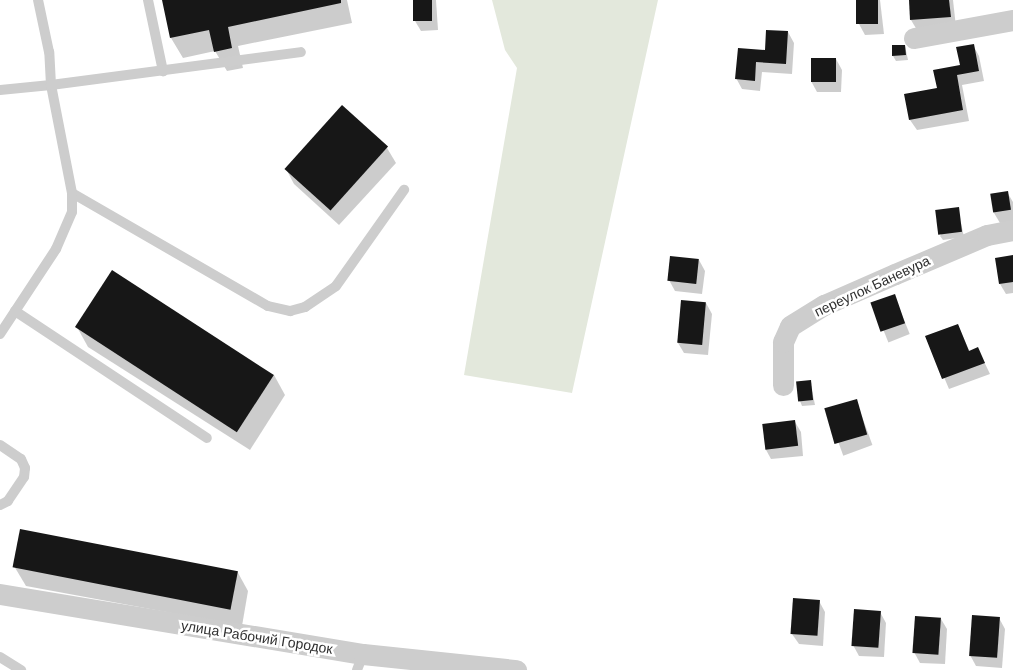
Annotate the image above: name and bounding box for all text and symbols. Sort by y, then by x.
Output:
street label: переулок Баневура [812,252,932,320]
street label: улица Рабочий Городок [180,617,334,657]

